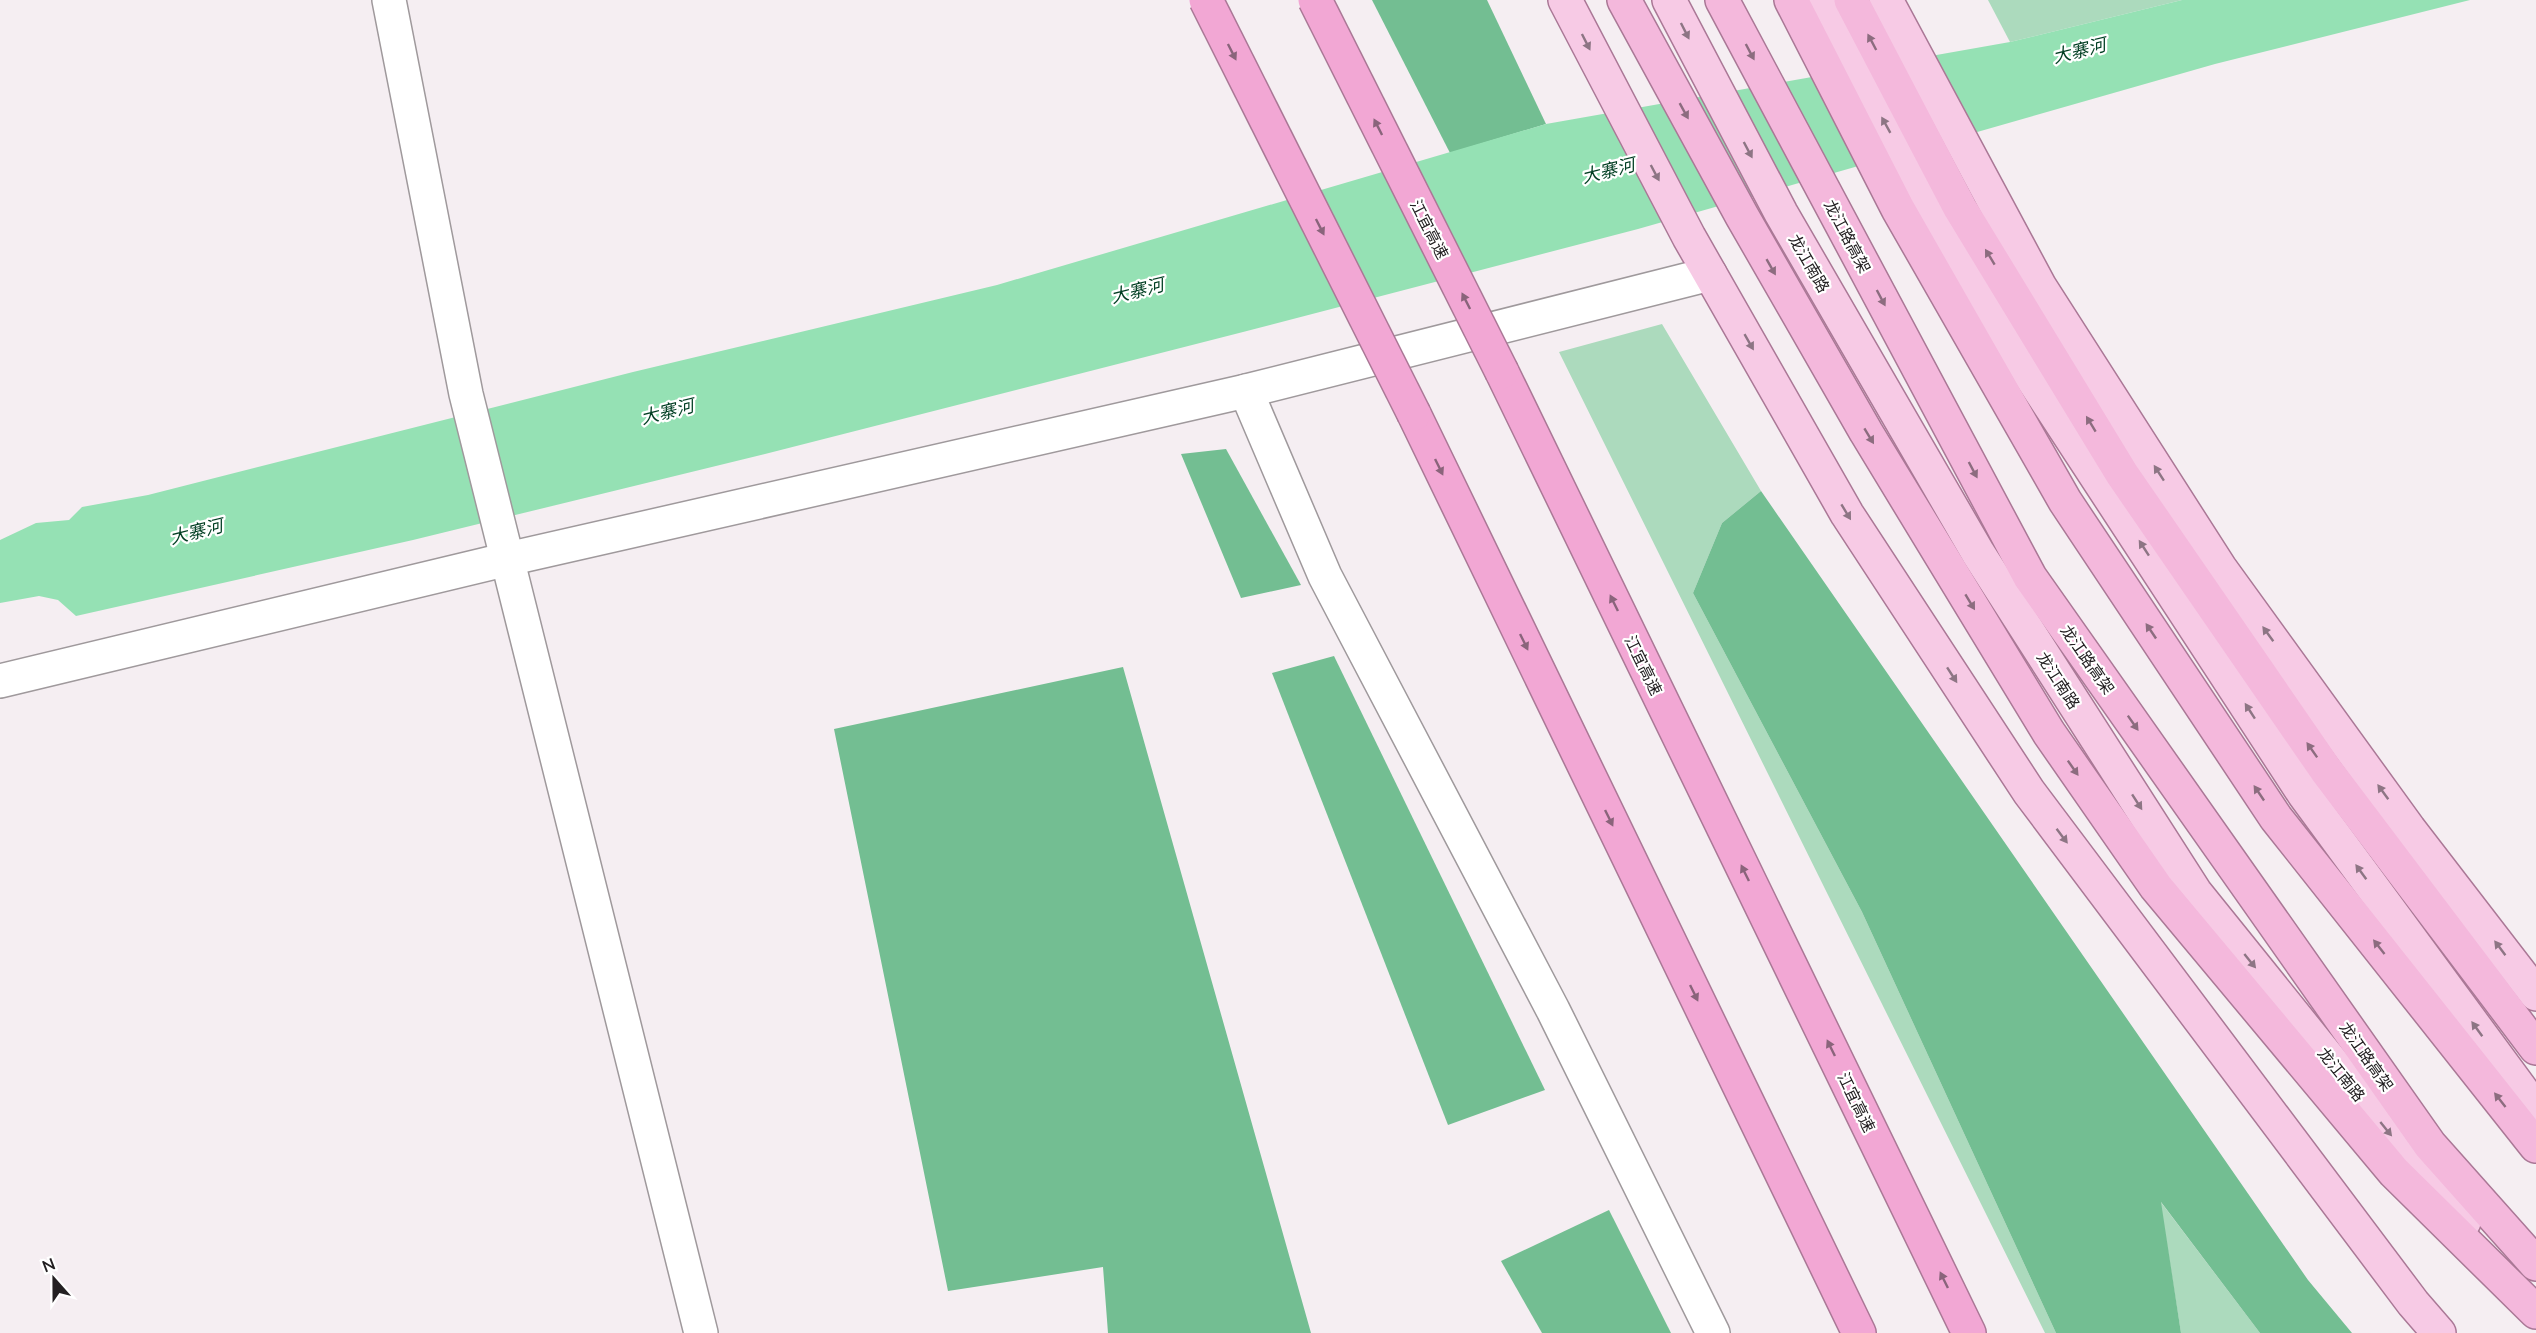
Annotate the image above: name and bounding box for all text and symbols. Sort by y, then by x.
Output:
one-way arrow [1679,22,1689,40]
water label: 大寨河 [2050,32,2111,67]
one-way arrow [1581,33,1591,51]
one-way arrow [1868,33,1878,51]
one-way arrow [1745,43,1755,60]
one-way arrow [1228,44,1237,61]
one-way arrow [1679,103,1689,120]
one-way arrow [1881,116,1891,133]
one-way arrow [1374,118,1383,135]
one-way arrow [1743,142,1753,159]
water label: 大寨河 [1579,152,1640,187]
one-way arrow [1650,164,1660,181]
street label: 江宜高速 [1407,196,1453,262]
street label: 龙江路高架 [1821,196,1875,276]
one-way arrow [1315,218,1325,235]
street label: 龙江南路 [1786,231,1834,295]
one-way arrow [1984,249,1995,265]
one-way arrow [1766,259,1776,276]
water label: 大寨河 [1108,272,1169,307]
one-way arrow [1876,290,1886,307]
one-way arrow [1461,292,1471,309]
one-way arrow [1744,334,1754,351]
water label: 大寨河 [638,393,699,428]
one-way arrow [2086,416,2097,432]
one-way arrow [1863,428,1874,444]
one-way arrow [1435,458,1444,475]
one-way arrow [1968,462,1978,479]
one-way arrow [2154,465,2165,481]
one-way arrow [1840,504,1851,520]
water label: 大寨河 [167,513,228,548]
one-way arrow [2138,540,2149,557]
one-way arrow [1965,594,1975,611]
one-way arrow [1610,595,1619,612]
street label: 龙江路高架 [2057,621,2119,697]
one-way arrow [2145,623,2157,639]
one-way arrow [2263,627,2275,642]
street label: 江宜高速 [1621,632,1667,698]
one-way arrow [1520,634,1529,651]
street label: 龙江南路 [2034,648,2084,712]
one-way arrow [1947,667,1958,683]
one-way arrow [2245,703,2256,720]
one-way arrow [2127,715,2138,731]
one-way arrow [2306,742,2318,758]
one-way arrow [2067,759,2079,775]
one-way arrow [2254,785,2265,801]
one-way arrow [2377,785,2389,801]
one-way arrow [2131,794,2142,810]
one-way arrow [1605,809,1614,826]
one-way arrow [2056,828,2069,844]
one-way arrow [1741,864,1751,882]
one-way arrow [2356,864,2368,879]
one-way arrow [2372,939,2385,955]
one-way arrow [2495,940,2507,955]
one-way arrow [2243,953,2256,968]
one-way arrow [1690,985,1699,1002]
street label: 龙江路高架 [2336,1018,2398,1094]
one-way arrow [2470,1021,2483,1037]
one-way arrow [1826,1040,1835,1057]
street label: 龙江南路 [2314,1043,2370,1105]
street label: 江宜高速 [1834,1069,1880,1135]
one-way arrow [2493,1092,2506,1108]
one-way arrow [2379,1121,2391,1136]
north arrow [24,1249,84,1309]
text: N [39,1253,58,1276]
one-way arrow [1939,1272,1948,1289]

